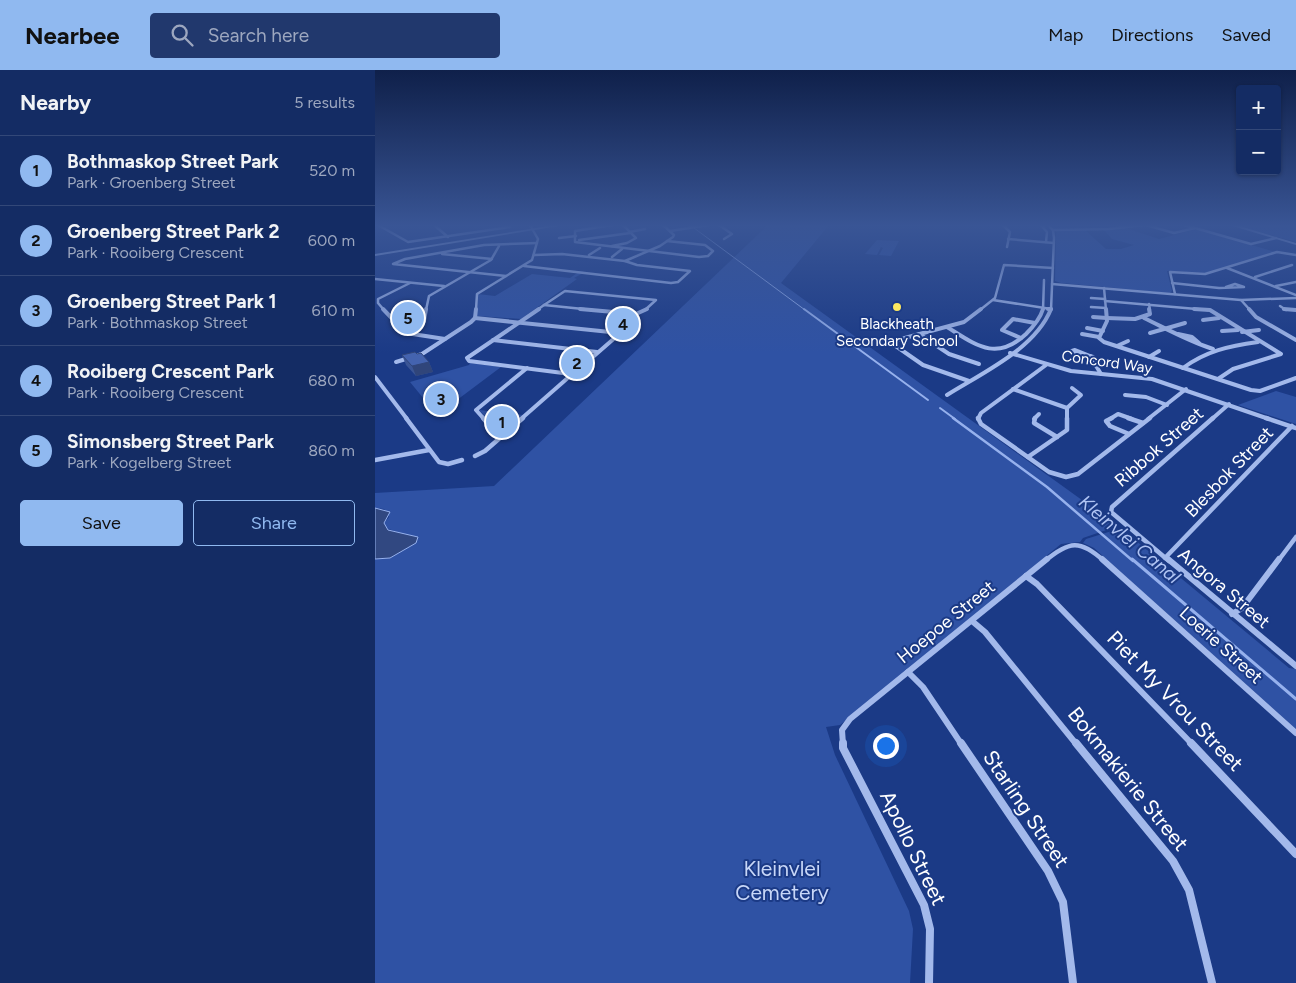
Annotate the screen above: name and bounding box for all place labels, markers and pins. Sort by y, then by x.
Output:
pin: 5 [392,299,424,337]
marker: Blackheath Secondary School [891,301,903,313]
pin: 4 [607,305,639,343]
place label: Blackheath Secondary School [836,315,958,350]
pin: 2 [561,344,593,382]
pin: 3 [425,380,457,418]
pin: 1 [486,403,518,441]

